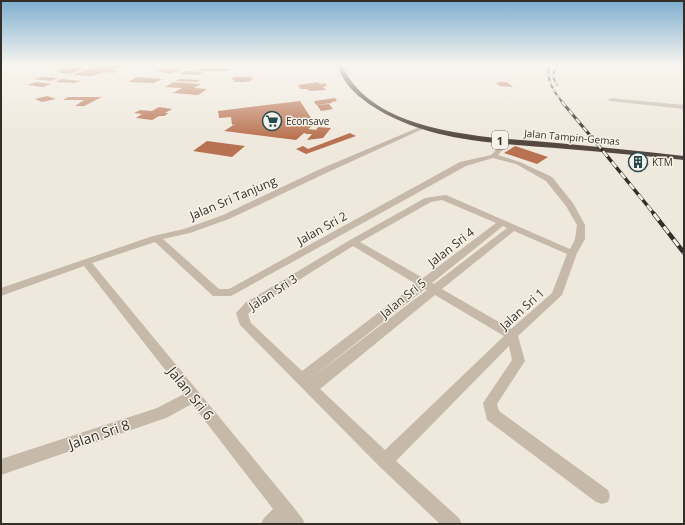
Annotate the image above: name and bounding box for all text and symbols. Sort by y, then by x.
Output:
supermarket icon: Econsave [261,110,283,132]
place label: Econsave [286,114,330,128]
street label: Jalan Tampin-Gemas [523,126,621,148]
road number: 1 [492,131,508,149]
building icon: KTM [627,151,649,173]
place label: KTM [652,155,673,169]
street label: Jalan Sri Tanjung [186,172,279,224]
street label: Jalan Sri 2 [293,207,350,249]
street label: Jalan Sri 4 [423,223,478,271]
street label: Jalan Sri 3 [245,270,301,315]
street label: Jalan Sri 5 [376,274,430,322]
street label: Jalan Sri 1 [495,284,548,334]
street label: Jalan Sri 6 [162,361,218,424]
street label: Jalan Sri 8 [64,415,132,454]

